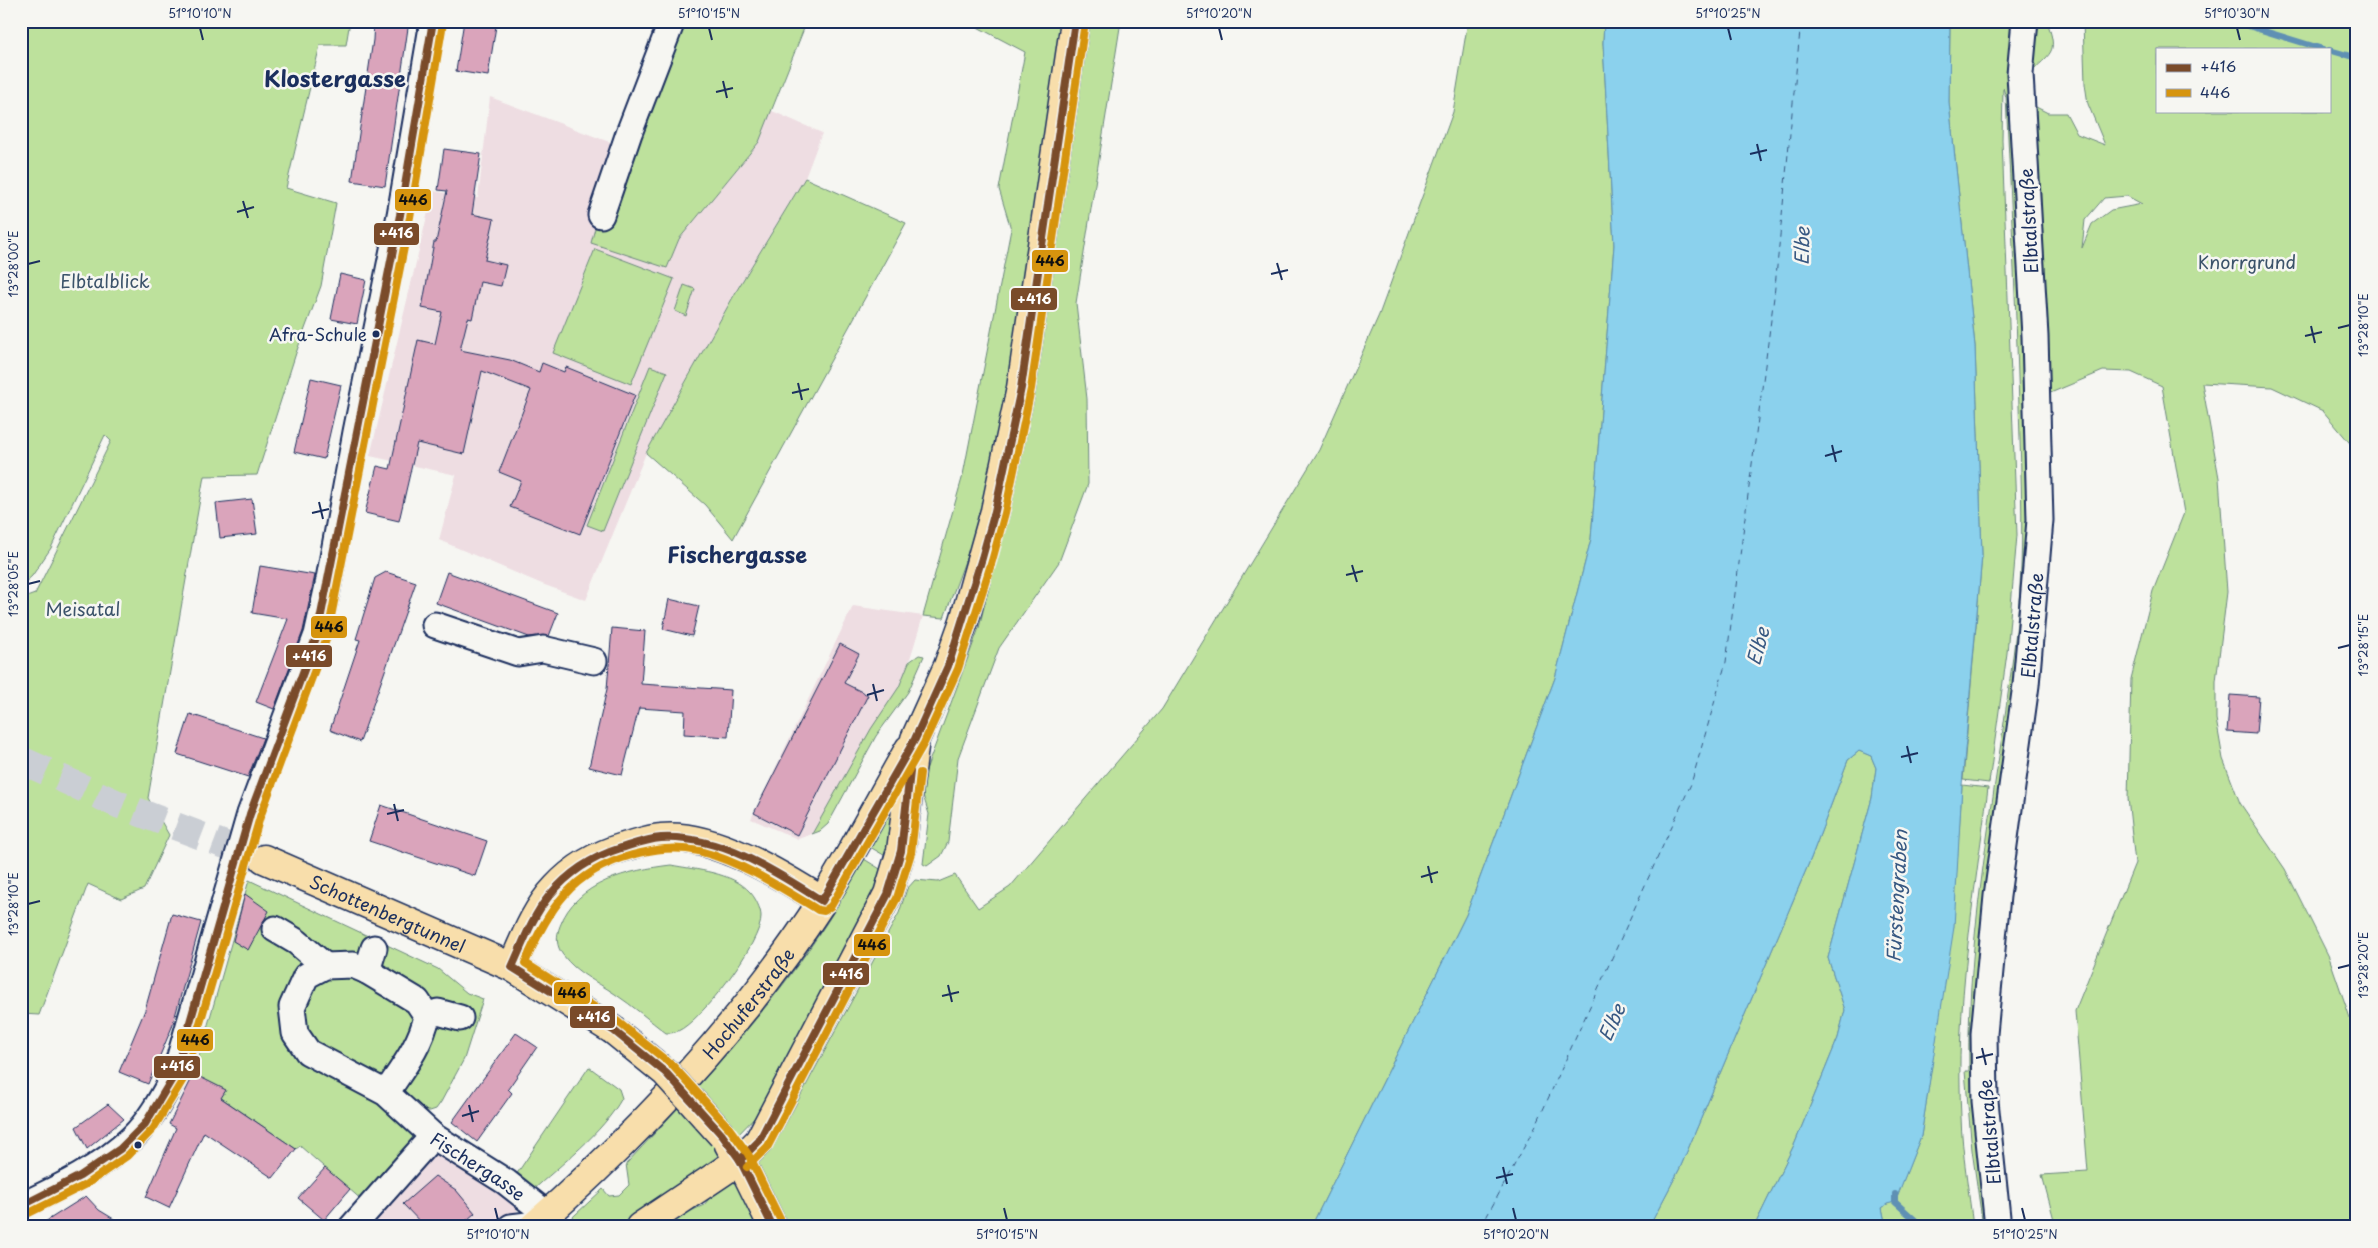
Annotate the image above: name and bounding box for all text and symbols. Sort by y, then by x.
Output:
text: 51°10'10"N [168,4,232,22]
text: 51°10'15"N [678,4,740,22]
text: 51°10'20"N [1186,4,1252,22]
text: 51°10'25"N [1695,4,1761,22]
text: 51°10'30"N [2204,4,2270,22]
legend [2156,48,2330,112]
text: +416 [2200,54,2236,77]
district label: Klostergasse [264,61,406,94]
text: 446 [2200,80,2230,103]
street label: Elbtalstraße [2012,168,2044,274]
line badge: 446 [394,188,432,212]
text: 446 [398,189,428,210]
line badge: +416 [373,222,420,246]
text: +416 [379,222,413,243]
water label: Elbe [1787,226,1815,265]
text: 13°28'00"E [4,231,22,297]
park label: Knorrgrund [2198,248,2296,275]
line badge: 446 [1031,249,1069,273]
text: 446 [1035,250,1065,271]
park label: Elbtalblick [60,267,150,294]
line badge: +416 [1010,287,1058,311]
text: +416 [1017,288,1051,309]
text: 13°28'10"E [2354,293,2372,357]
place label: Afra-Schule [269,321,367,347]
marker: Afra-Schule [371,329,381,339]
district label: Fischergasse [667,537,807,570]
text: 13°28'05"E [4,551,22,617]
street label: Elbtalstraße [2013,572,2049,679]
park label: Meisatal [45,595,121,622]
text: 13°28'15"E [2354,614,2372,676]
line badge: 446 [310,615,348,639]
text: 446 [314,616,344,637]
water label: Elbe [1739,623,1776,668]
line badge: +416 [285,644,333,668]
text: +416 [292,645,326,666]
water label: Fürstengraben [1879,828,1914,963]
street label: Schottenbergtunnel [306,867,470,959]
text: 13°28'10"E [4,872,22,936]
text: 13°28'20"E [2354,932,2372,998]
line badge: 446 [853,933,891,957]
text: 446 [857,934,887,955]
street label: Hochuferstraße [695,942,800,1064]
line badge: +416 [822,962,870,986]
text: +416 [829,963,863,984]
line badge: 446 [553,981,591,1005]
text: 446 [557,982,587,1003]
water label: Elbe [1590,998,1632,1045]
line badge: +416 [569,1005,616,1029]
text: +416 [576,1006,610,1027]
line badge: 446 [176,1028,214,1052]
text: 446 [180,1029,210,1050]
line badge: +416 [153,1055,201,1079]
text: +416 [160,1055,194,1076]
street label: Elbtalstraße [1971,1078,2007,1186]
street label: Fischergasse [425,1124,532,1206]
unlabelled marker [133,1140,143,1150]
text: 51°10'10"N [466,1225,530,1243]
text: 51°10'15"N [976,1225,1038,1243]
text: 51°10'20"N [1483,1225,1549,1243]
text: 51°10'25"N [1992,1225,2058,1243]

